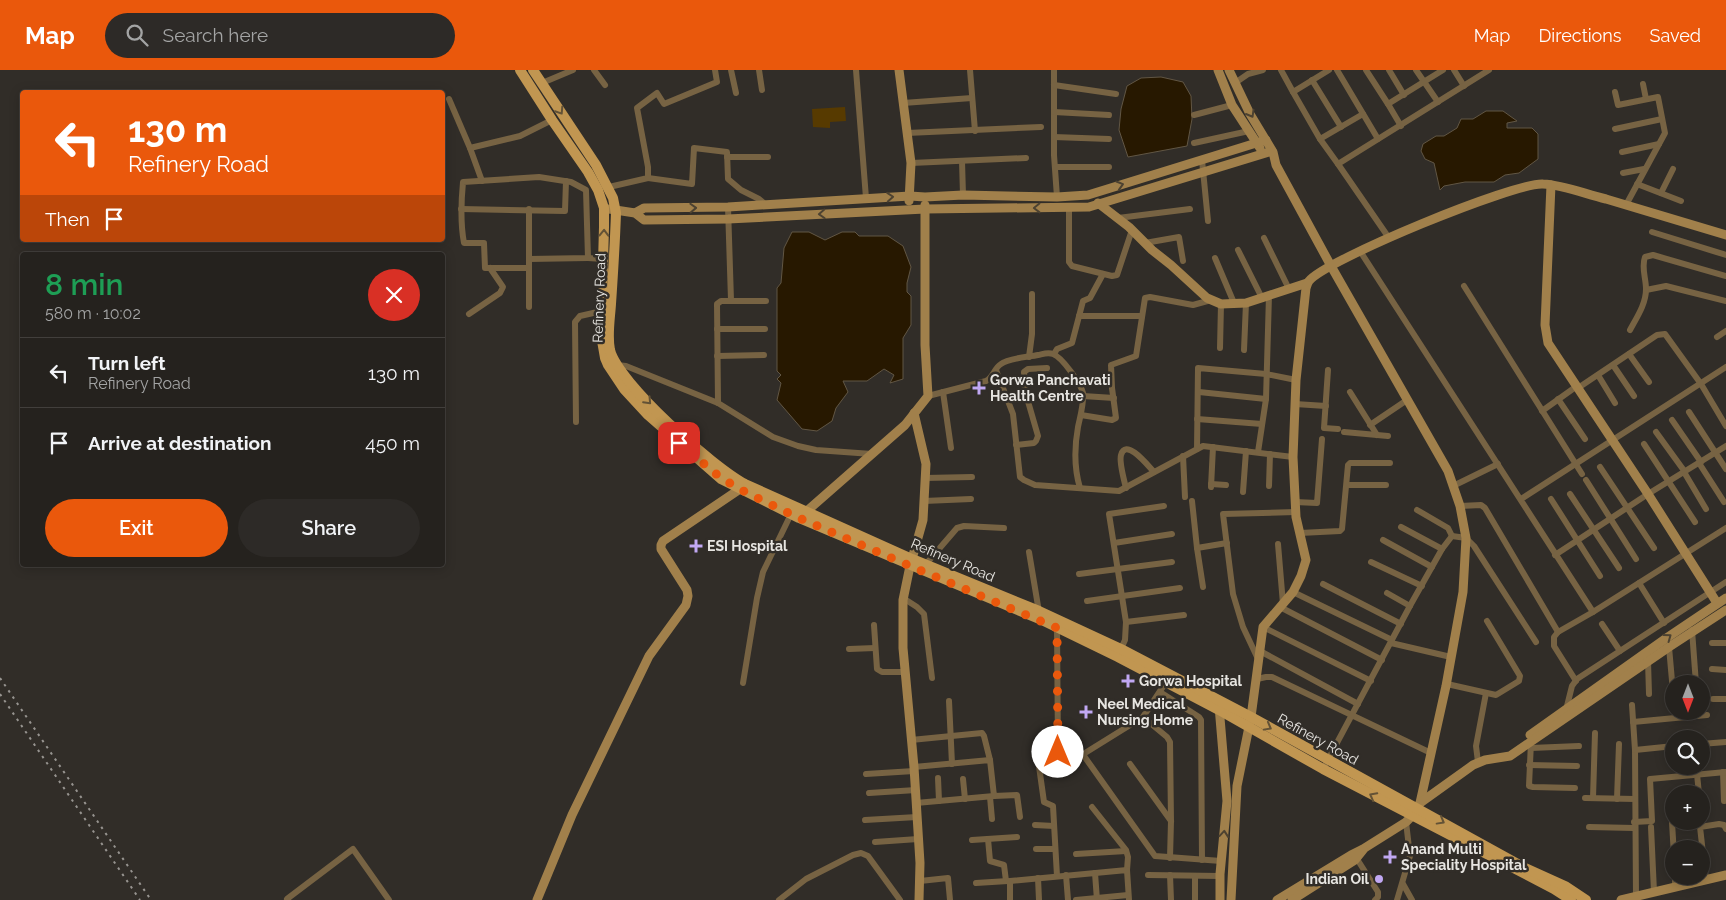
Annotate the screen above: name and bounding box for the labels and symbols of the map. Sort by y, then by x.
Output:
one-way arrow [553,105,563,114]
one-way arrow [1244,108,1254,117]
one-way arrow [1116,181,1124,191]
one-way arrow [886,191,894,202]
one-way arrow [1033,202,1041,213]
one-way arrow [689,203,697,213]
one-way arrow [818,209,826,220]
one-way arrow [599,229,609,236]
street label: Refinery Road [589,253,609,343]
place label: Gorwa Panchavati Health Centre [990,372,1111,404]
marker: Gorwa Panchavati Health Centre [972,381,986,395]
one-way arrow [642,396,651,405]
pin [658,422,700,464]
street label: Refinery Road [909,535,997,585]
place label: ESI Hospital [707,538,788,554]
marker: ESI Hospital [689,539,703,553]
one-way arrow [1662,634,1671,644]
place label: Gorwa Hospital [1139,673,1243,689]
marker: Gorwa Hospital [1121,674,1135,688]
north arrow [1665,675,1710,720]
place label: Neel Medical Nursing Home [1097,696,1194,728]
marker: Neel Medical Nursing Home [1079,705,1093,719]
street label: Refinery Road [1275,710,1361,768]
one-way arrow [1263,721,1272,731]
position arrow [1031,725,1083,777]
one-way arrow [1369,792,1378,802]
one-way arrow [1436,815,1445,825]
one-way arrow [1218,830,1229,838]
place label: Anand Multi Speciality Hospital [1401,841,1527,873]
marker: Anand Multi Speciality Hospital [1383,850,1397,864]
place label: Indian Oil [1306,871,1370,887]
marker: Indian Oil [1373,873,1385,885]

